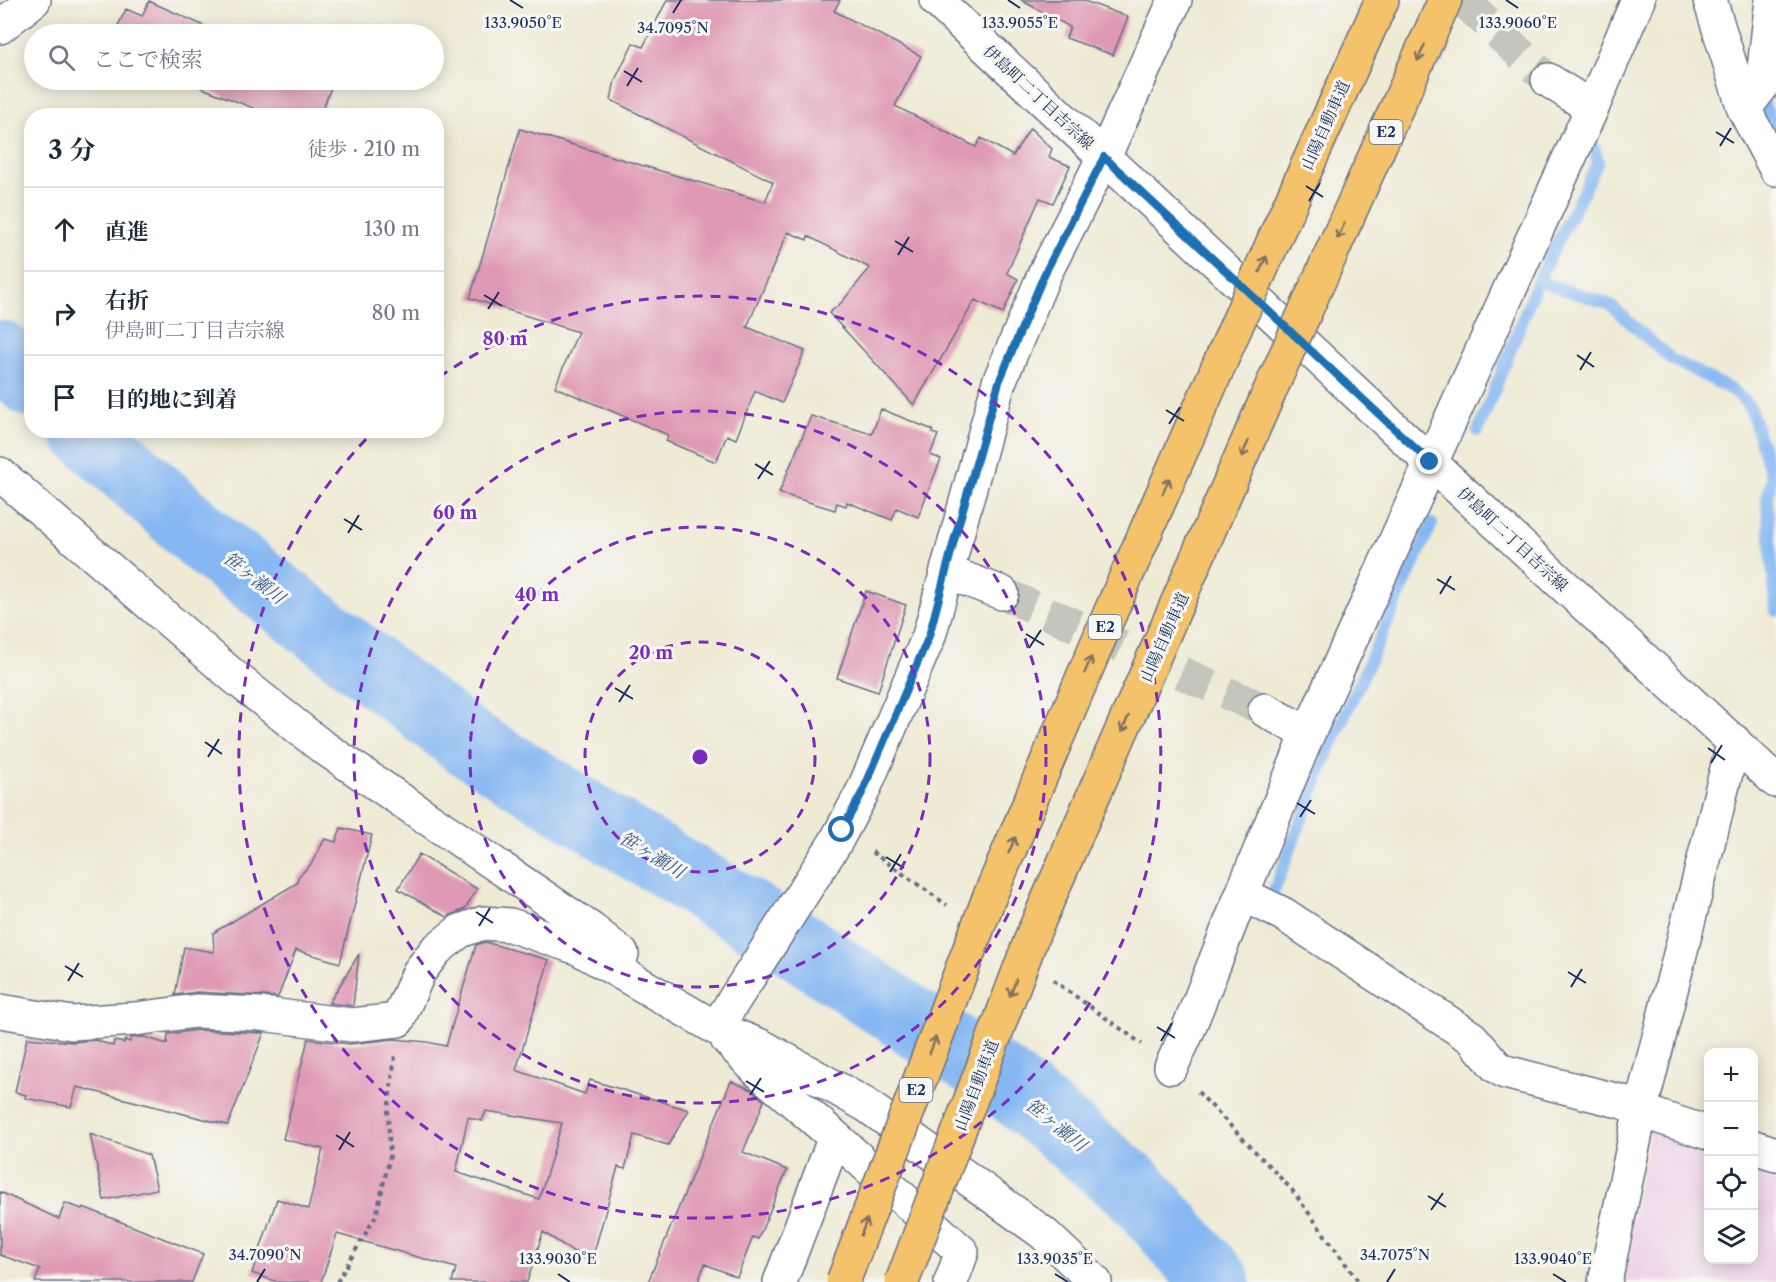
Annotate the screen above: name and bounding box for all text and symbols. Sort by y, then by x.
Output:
text: 133.9050°E [484,13,562,32]
text: 133.9055°E [982,13,1058,32]
text: 133.9060°E [1479,13,1557,32]
text: 34.7095°N [637,18,709,37]
search box [24,24,444,90]
icon: search [45,41,78,74]
street label: 伊島町二丁目吉宗線 [980,41,1098,153]
one-way arrow [1415,44,1426,62]
text: ここで検索 [93,46,203,73]
street label: 山陽自動車道 [1296,77,1354,173]
road number: E2 [1370,120,1402,144]
text: 3 分 [48,134,95,166]
text: 徒歩 · 210 m [307,137,420,161]
icon: ahead [48,213,81,246]
text: 130 m [364,217,420,241]
text: 直進 [105,218,149,245]
one-way arrow [1335,222,1346,240]
one-way arrow [1259,255,1270,273]
text: 右折 [105,287,149,314]
icon: right [48,297,81,330]
text: 80 m [372,301,420,325]
text: 伊島町二丁目吉宗線 [105,318,285,342]
text: 80 m [482,328,528,350]
icon: arrive [48,381,81,414]
text: 目的地に到着 [105,386,237,413]
one-way arrow [1239,439,1250,458]
route end [1416,448,1442,474]
one-way arrow [1161,478,1172,496]
street label: 伊島町二丁目吉宗線 [1454,483,1572,595]
text: 60 m [433,502,477,524]
water label: 笹ヶ瀬川 [219,547,291,610]
text: 40 m [515,584,559,606]
street label: 山陽自動車道 [1135,589,1193,685]
road number: E2 [1088,615,1122,639]
text: 20 m [629,642,673,664]
one-way arrow [1083,656,1094,675]
one-way arrow [1119,715,1131,733]
centre of rings [690,747,710,767]
route start [828,816,854,842]
water label: 笹ヶ瀬川 [615,827,690,884]
one-way arrow [1007,836,1018,854]
one-way arrow [1006,979,1017,997]
one-way arrow [929,1036,940,1055]
street label: 山陽自動車道 [949,1037,1003,1133]
map controls [1704,1048,1758,1264]
button: + [1704,1048,1758,1102]
road number: E2 [900,1078,932,1102]
water label: 笹ヶ瀬川 [1021,1094,1092,1157]
button: − [1704,1102,1758,1156]
button: locate [1704,1156,1758,1210]
button: layers [1704,1210,1758,1264]
one-way arrow [859,1218,870,1237]
text: 34.7090°N [228,1245,302,1264]
text: 34.7075°N [1360,1245,1430,1264]
text: 133.9030°E [519,1249,597,1268]
text: 133.9035°E [1017,1249,1093,1268]
text: 133.9040°E [1514,1249,1592,1268]

